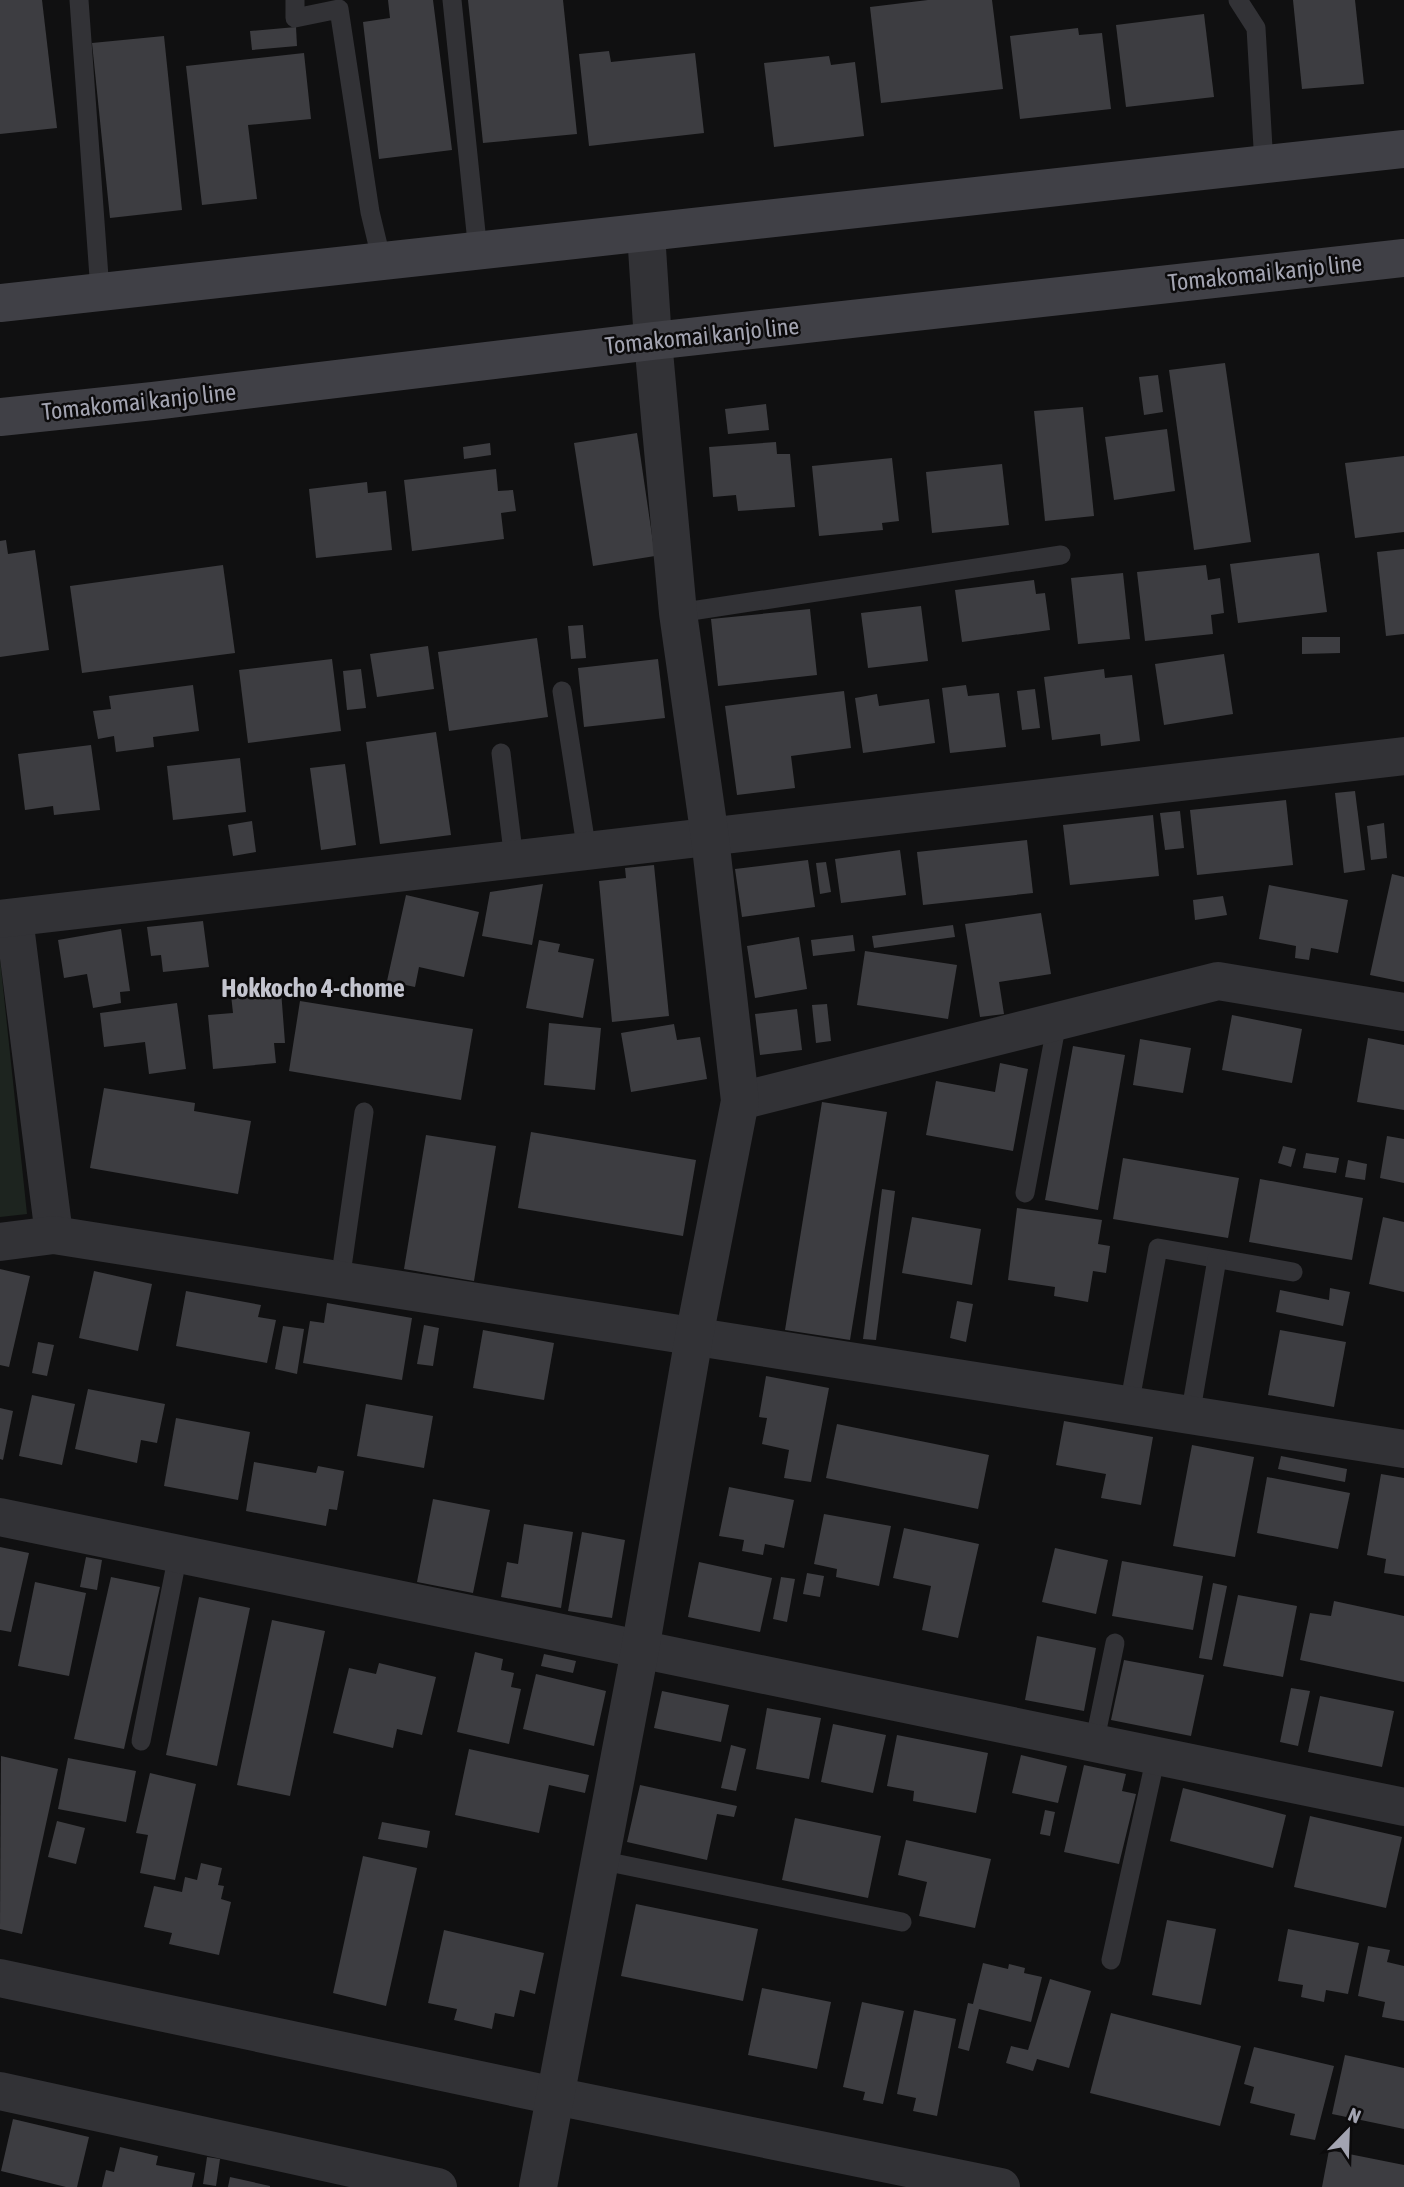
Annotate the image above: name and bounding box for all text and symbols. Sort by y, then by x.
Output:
street label: Tomakomai kanjo line [1166,249,1363,296]
street label: Tomakomai kanjo line [603,312,800,359]
street label: Tomakomai kanjo line [40,378,237,425]
district label: Hokkocho 4-chome [221,973,405,1003]
north arrow [1313,2096,1383,2166]
text: N [1345,2103,1364,2128]

